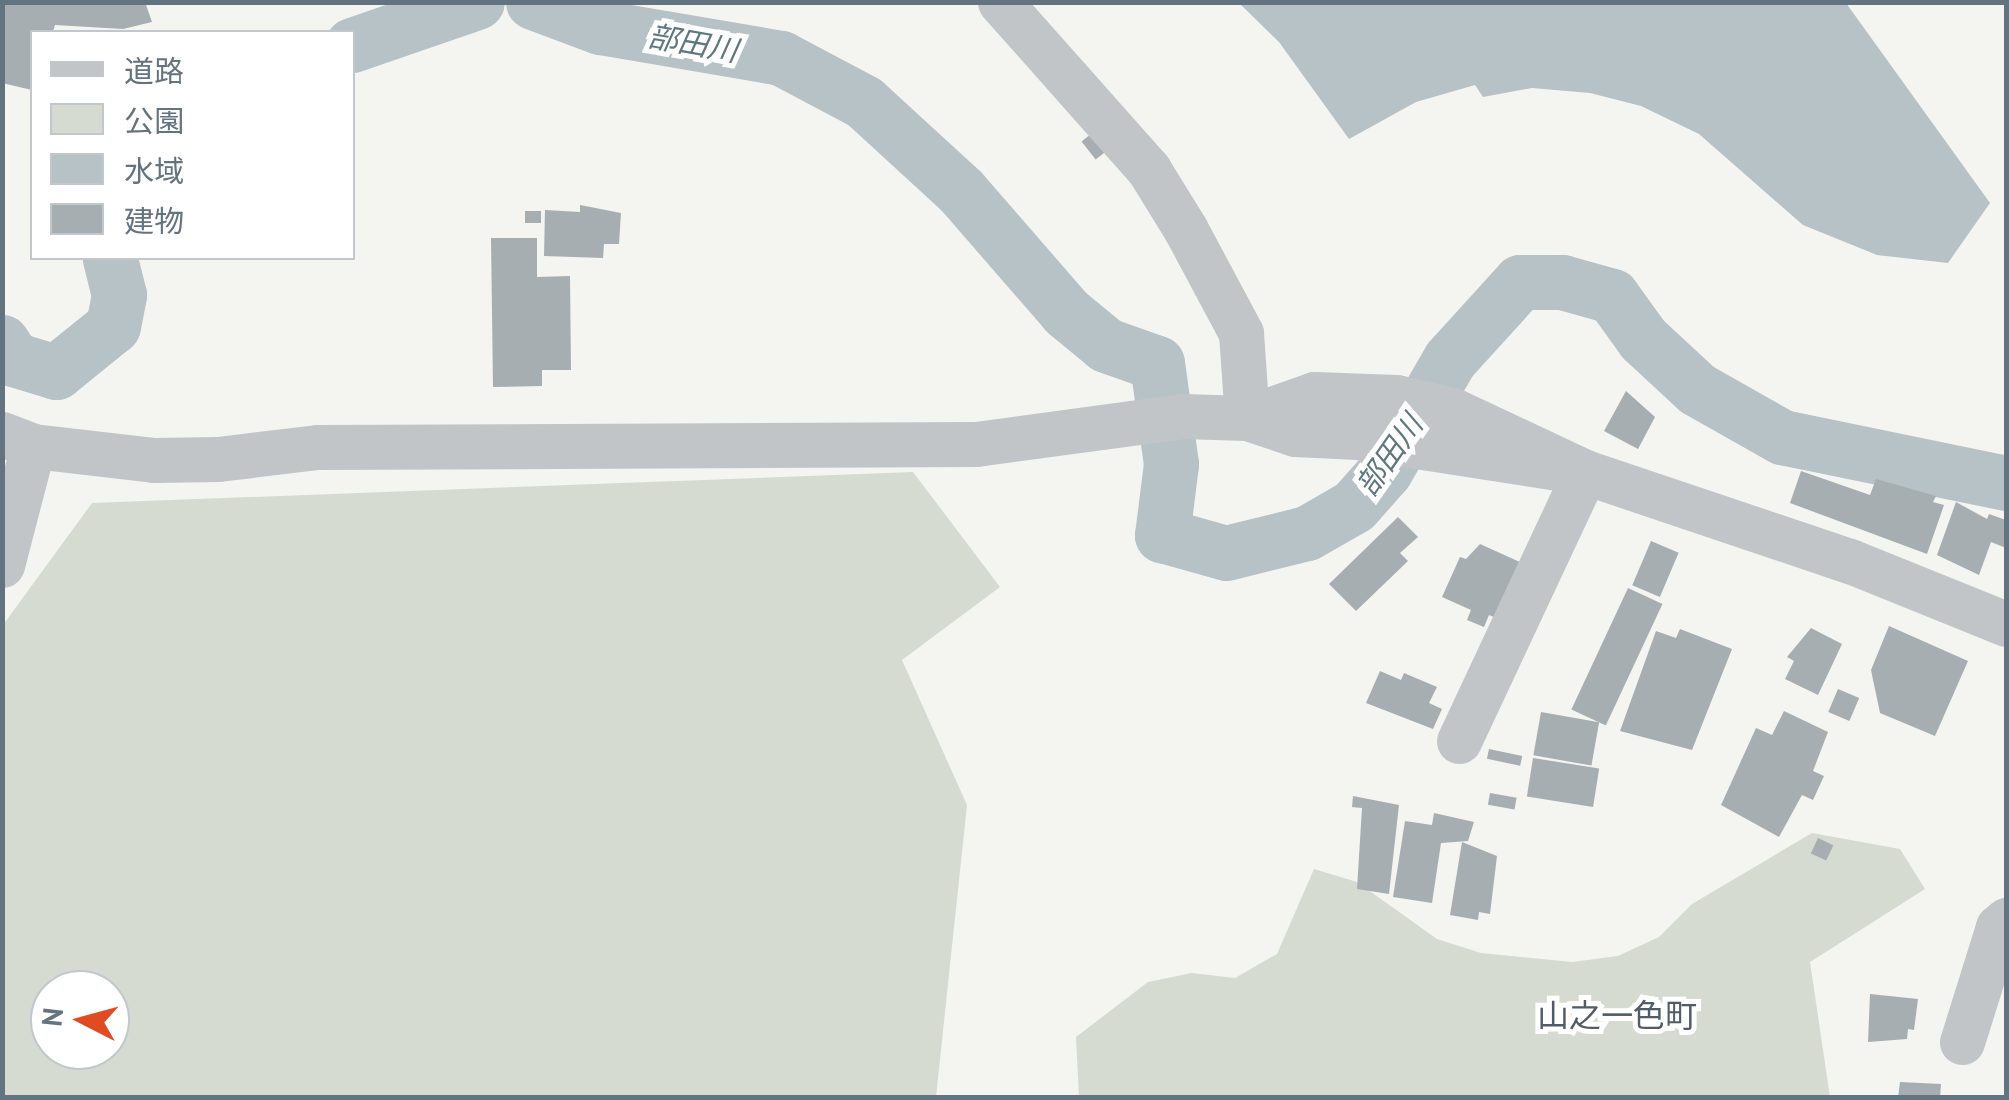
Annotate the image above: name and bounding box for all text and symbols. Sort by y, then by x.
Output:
water label: 部田川 [646,17,740,69]
legend [30,30,355,260]
text: 道路 [124,51,184,90]
text: 公園 [124,101,184,140]
text: 水域 [124,151,184,190]
text: 建物 [124,201,184,240]
water label: 部田川 [1348,408,1430,502]
north arrow [30,970,130,1070]
district label: 山之一色町 [1537,996,1697,1034]
text: N [32,1006,71,1028]

